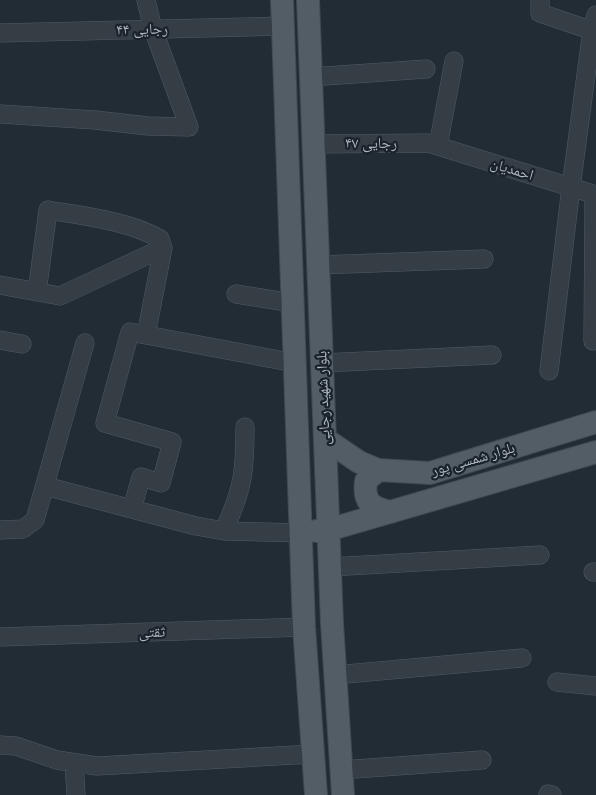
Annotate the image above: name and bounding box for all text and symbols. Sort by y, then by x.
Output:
street label: رجایی ۴۴ [116,19,168,39]
street label: رجایی ۴۷ [345,133,397,153]
street label: احمدیان [488,153,536,185]
street label: بلوار شهید رجایی [311,350,335,446]
street label: بلوار شمسی پور [428,438,517,481]
street label: ثقتی [138,622,166,642]

